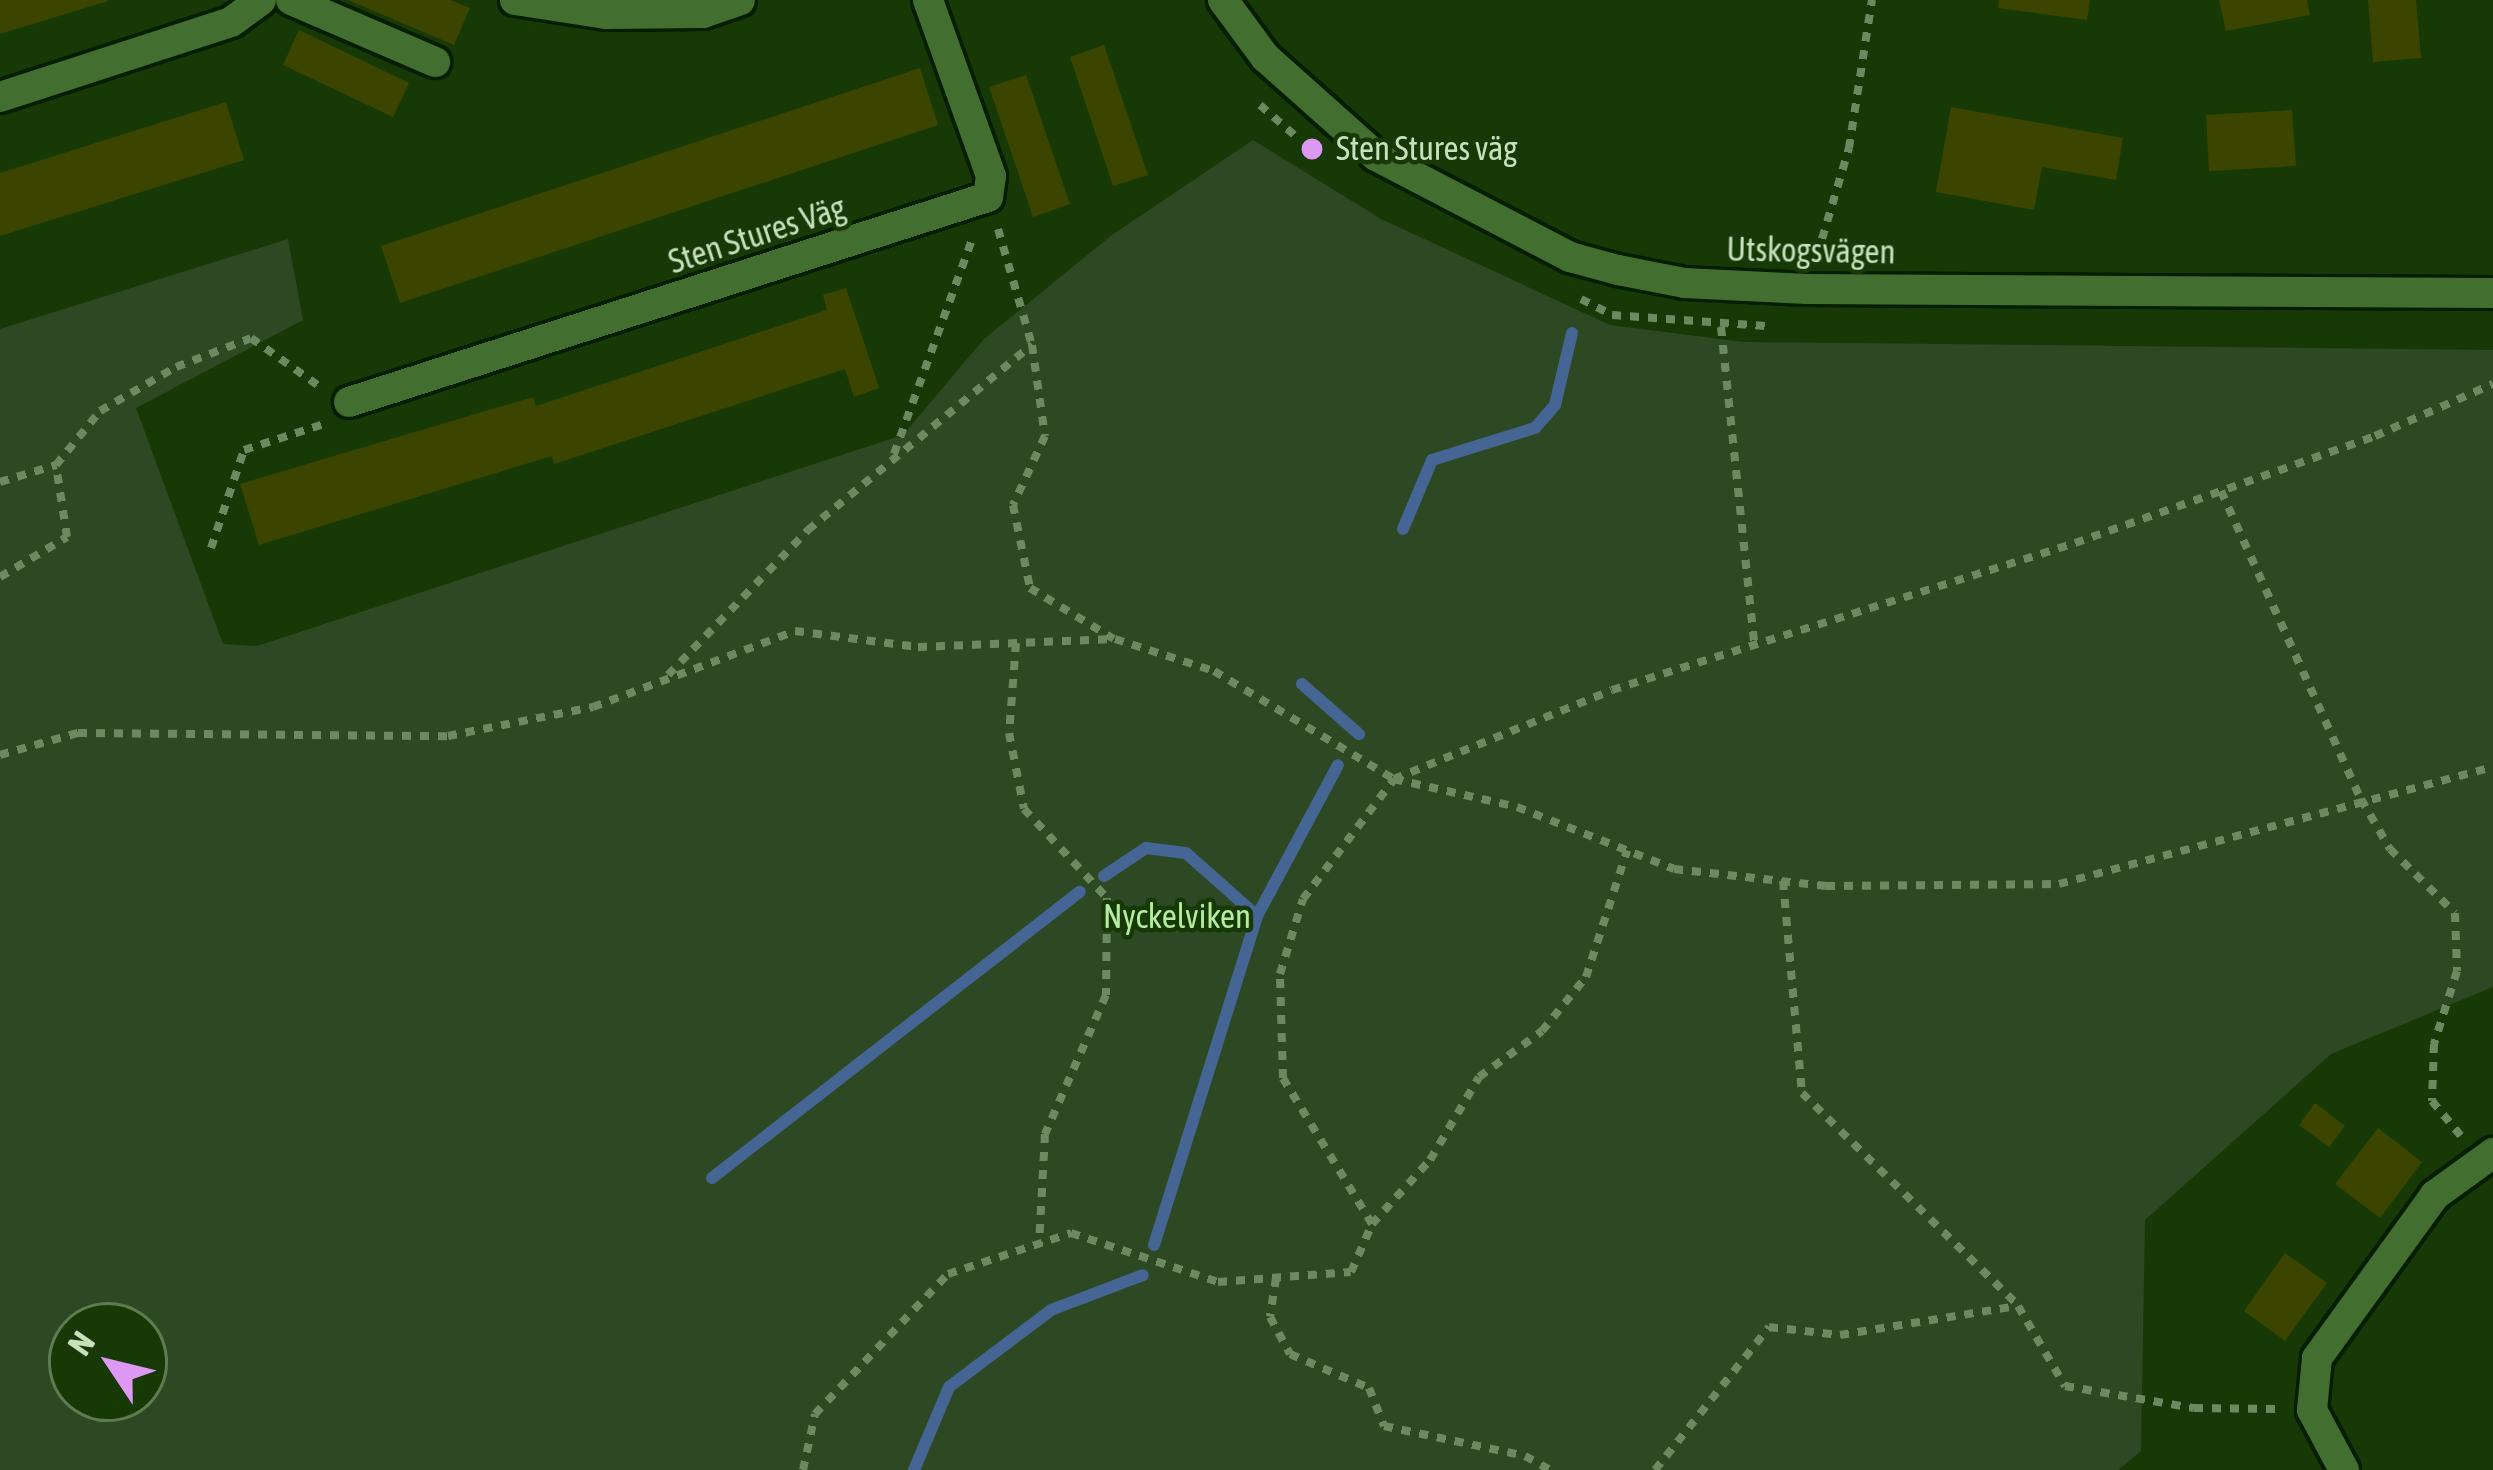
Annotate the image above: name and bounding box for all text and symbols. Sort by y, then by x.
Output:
place label: Sten Stures väg [1336,129,1518,169]
marker: Sten Stures väg [1299,136,1325,162]
street label: Sten Stures Väg [664,188,850,282]
street label: Utskogsvägen [1726,230,1896,272]
park label: Nyckelviken [1103,897,1251,937]
north arrow [48,1302,168,1422]
text: N [60,1324,102,1362]

